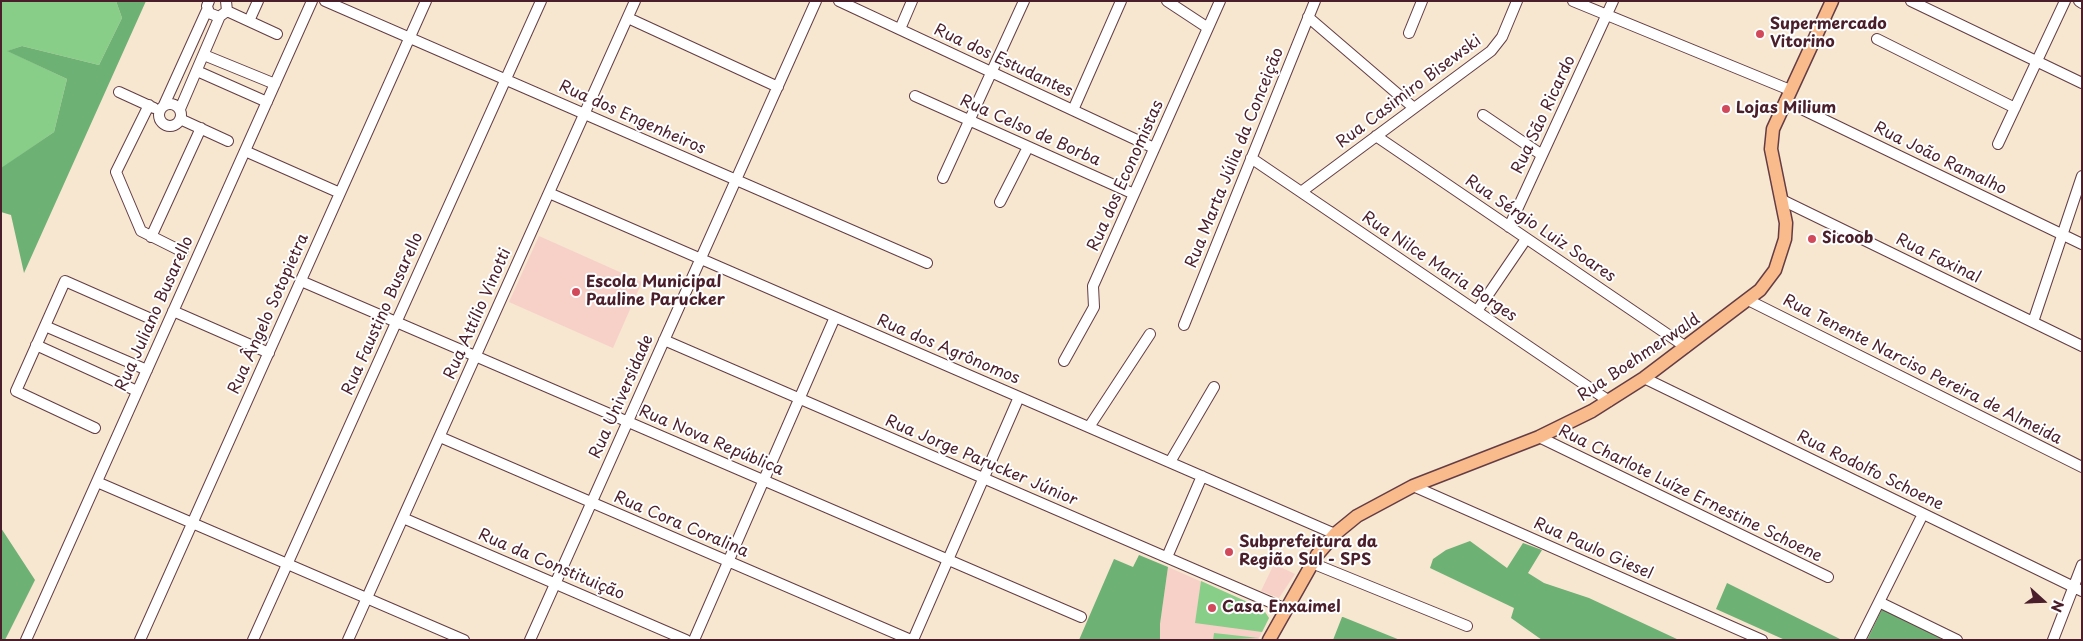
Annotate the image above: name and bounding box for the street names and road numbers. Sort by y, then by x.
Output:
street label: Rua dos Estudantes [931,20,1075,102]
street label: Rua Casimiro Bisewski [1333,31,1485,153]
street label: Rua Marta Júlia da Conceição [1182,45,1288,271]
street label: Rua São Ricardo [1508,53,1580,177]
street label: Rua dos Engenheiros [556,77,708,159]
street label: Rua Celso de Borba [957,91,1103,171]
street label: Rua dos Economistas [1084,98,1168,254]
street label: Rua João Ramalho [1870,119,2010,199]
street label: Rua Sérgio Luiz Soares [1461,171,1619,287]
street label: Rua Nilce Maria Borges [1358,208,1520,326]
street label: Rua Faustino Busarello [338,230,428,398]
street label: Rua Faxinal [1893,230,1983,288]
street label: Rua Ângelo Sotopietra [225,231,313,397]
street label: Rua Juliano Busarello [112,233,198,395]
street label: Rua Attílio Vinotti [440,245,516,383]
street label: Rua Tenente Narciso Pereira de Almeida [1779,291,2065,449]
street label: Rua Boehmerwald [1574,310,1704,406]
street label: Rua dos Agrônomos [874,311,1022,389]
street label: Rua Universidade [586,332,658,462]
street label: Rua Nova República [636,402,786,480]
street label: Rua Jorge Parucker Júnior [882,412,1080,510]
street label: Rua Charlote Luíze Ernestine Schoene [1555,422,1825,566]
street label: Rua Rodolfo Schoene [1794,427,1946,515]
street label: Rua Cora Coralina [611,488,751,562]
street label: Rua Paulo Giesel [1530,514,1656,584]
street label: Rua da Constituição [475,525,627,605]

